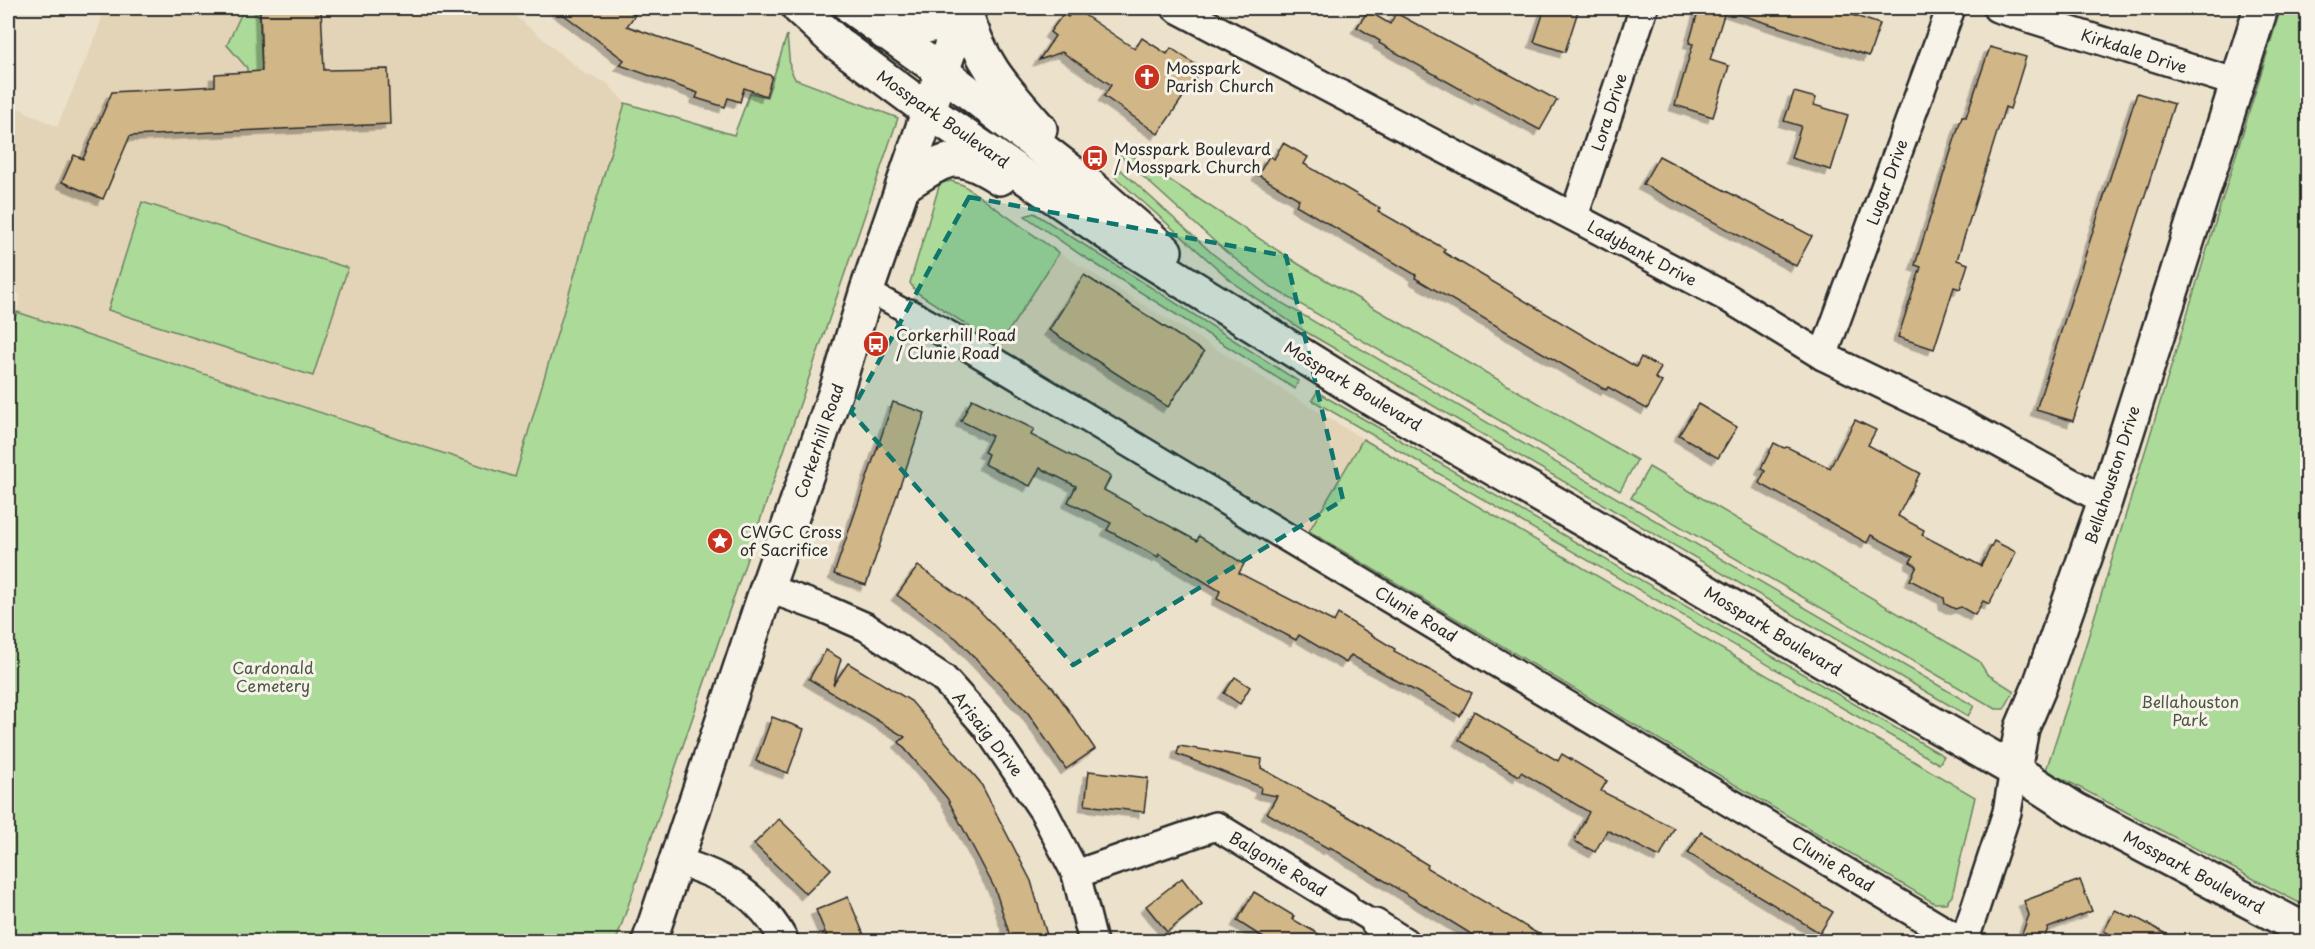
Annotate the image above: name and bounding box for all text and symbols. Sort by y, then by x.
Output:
street label: Kirkdale Drive [2078,22,2190,78]
place label: Mosspark Parish Church [1166,55,1274,97]
church icon: Mosspark Parish Church [1132,62,1162,92]
street label: Mosspark Boulevard [872,63,1015,173]
street label: Lora Drive [1584,69,1632,154]
street label: Lugar Drive [1859,135,1913,228]
place label: Mosspark Boulevard / Mosspark Church [1114,136,1271,178]
bus stop icon: Mosspark Boulevard / Mosspark Church [1080,143,1110,173]
street label: Ladybank Drive [1584,213,1701,291]
place label: Corkerhill Road / Clunie Road [896,322,1016,364]
bus stop icon: Corkerhill Road / Clunie Road [861,329,891,359]
street label: Mosspark Boulevard [1280,334,1427,436]
street label: Corkerhill Road [787,380,849,501]
street label: Bellahouston Drive [2077,402,2145,547]
place label: CWGC Cross of Sacrifice [740,519,842,561]
place icon: CWGC Cross of Sacrifice [705,526,735,556]
street label: Clunie Road [1371,579,1462,647]
street label: Mosspark Boulevard [1700,579,1847,681]
park label: Cardonald Cemetery [232,655,314,697]
street label: Arisaig Drive [948,686,1030,781]
park label: Bellahouston Park [2141,689,2239,731]
street label: Balgonie Road [1225,824,1332,902]
street label: Mosspark Boulevard [2120,824,2270,919]
street label: Clunie Road [1788,829,1879,897]

